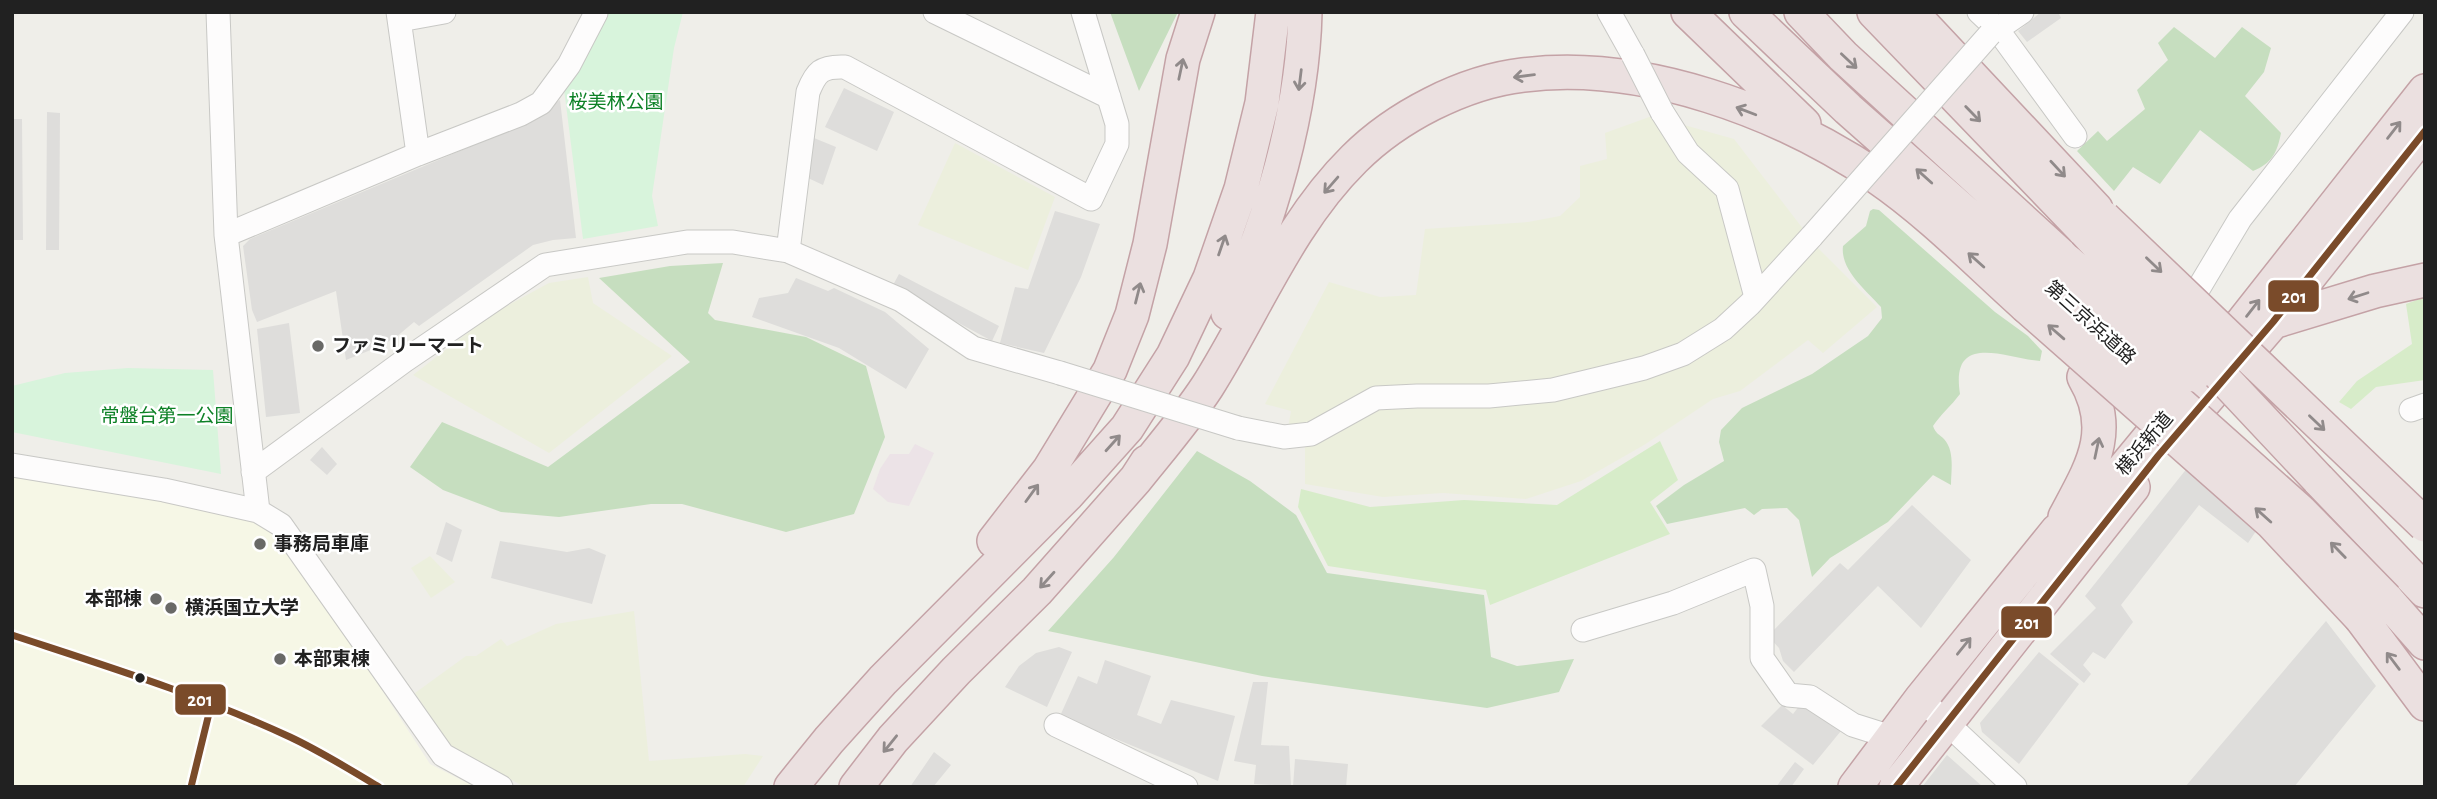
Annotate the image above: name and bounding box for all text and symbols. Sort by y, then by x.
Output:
one-way arrow [1840,53,1858,69]
one-way arrow [1174,58,1188,81]
one-way arrow [1293,68,1306,91]
one-way arrow [1513,69,1536,82]
park label: 桜美林公園 [568,91,664,112]
one-way arrow [1736,103,1758,116]
one-way arrow [1964,105,1981,122]
one-way arrow [2386,121,2402,139]
one-way arrow [2050,160,2067,177]
one-way arrow [1915,168,1933,184]
one-way arrow [1323,176,1339,194]
one-way arrow [1217,234,1229,256]
one-way arrow [1968,252,1985,269]
one-way arrow [2145,257,2162,274]
street label: 第三京浜道路 [2041,277,2139,368]
line badge: 201 [2267,279,2320,313]
one-way arrow [1132,282,1145,305]
text: 201 [2281,288,2307,307]
one-way arrow [2348,291,2370,303]
one-way arrow [2245,300,2261,318]
one-way arrow [2047,324,2065,340]
place label: ファミリーマート [332,337,484,356]
marker: ファミリーマート [310,338,326,354]
park label: 常盤台第一公園 [100,405,234,426]
street label: 横浜新道 [2113,408,2177,479]
one-way arrow [2309,414,2326,431]
one-way arrow [1105,435,1122,452]
one-way arrow [2091,437,2105,460]
one-way arrow [1025,484,1040,503]
one-way arrow [2254,507,2272,523]
place label: 事務局車庫 [274,534,369,554]
marker: 事務局車庫 [252,536,268,552]
one-way arrow [2330,542,2347,559]
one-way arrow [1039,570,1055,588]
place label: 本部棟 [85,588,142,609]
marker: 本部棟 [148,591,164,607]
place label: 横浜国立大学 [185,597,299,618]
marker: 横浜国立大学 [163,600,179,616]
line badge: 201 [2000,605,2053,639]
text: 201 [2014,614,2040,633]
one-way arrow [1956,638,1971,656]
place label: 本部東棟 [294,648,370,669]
marker: 本部東棟 [272,651,288,667]
one-way arrow [2386,651,2401,670]
unlabelled marker [133,671,147,685]
line badge: 201 [174,683,227,716]
text: 201 [187,691,213,710]
one-way arrow [882,734,898,752]

